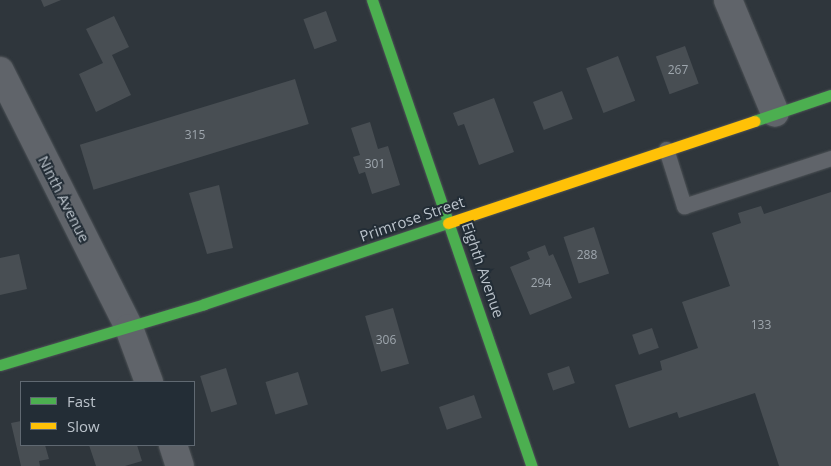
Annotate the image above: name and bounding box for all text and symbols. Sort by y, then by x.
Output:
house number: 267 [668,63,688,77]
house number: 315 [185,128,205,142]
street label: Ninth Avenue [34,153,94,245]
house number: 301 [365,157,385,171]
street label: Primrose Street [357,193,467,245]
street label: Eighth Avenue [458,220,508,320]
house number: 288 [577,248,597,262]
house number: 294 [531,276,551,290]
house number: 133 [751,318,771,332]
house number: 306 [376,333,396,347]
legend [20,381,195,446]
text: Fast [67,391,96,411]
text: Slow [67,416,100,436]

